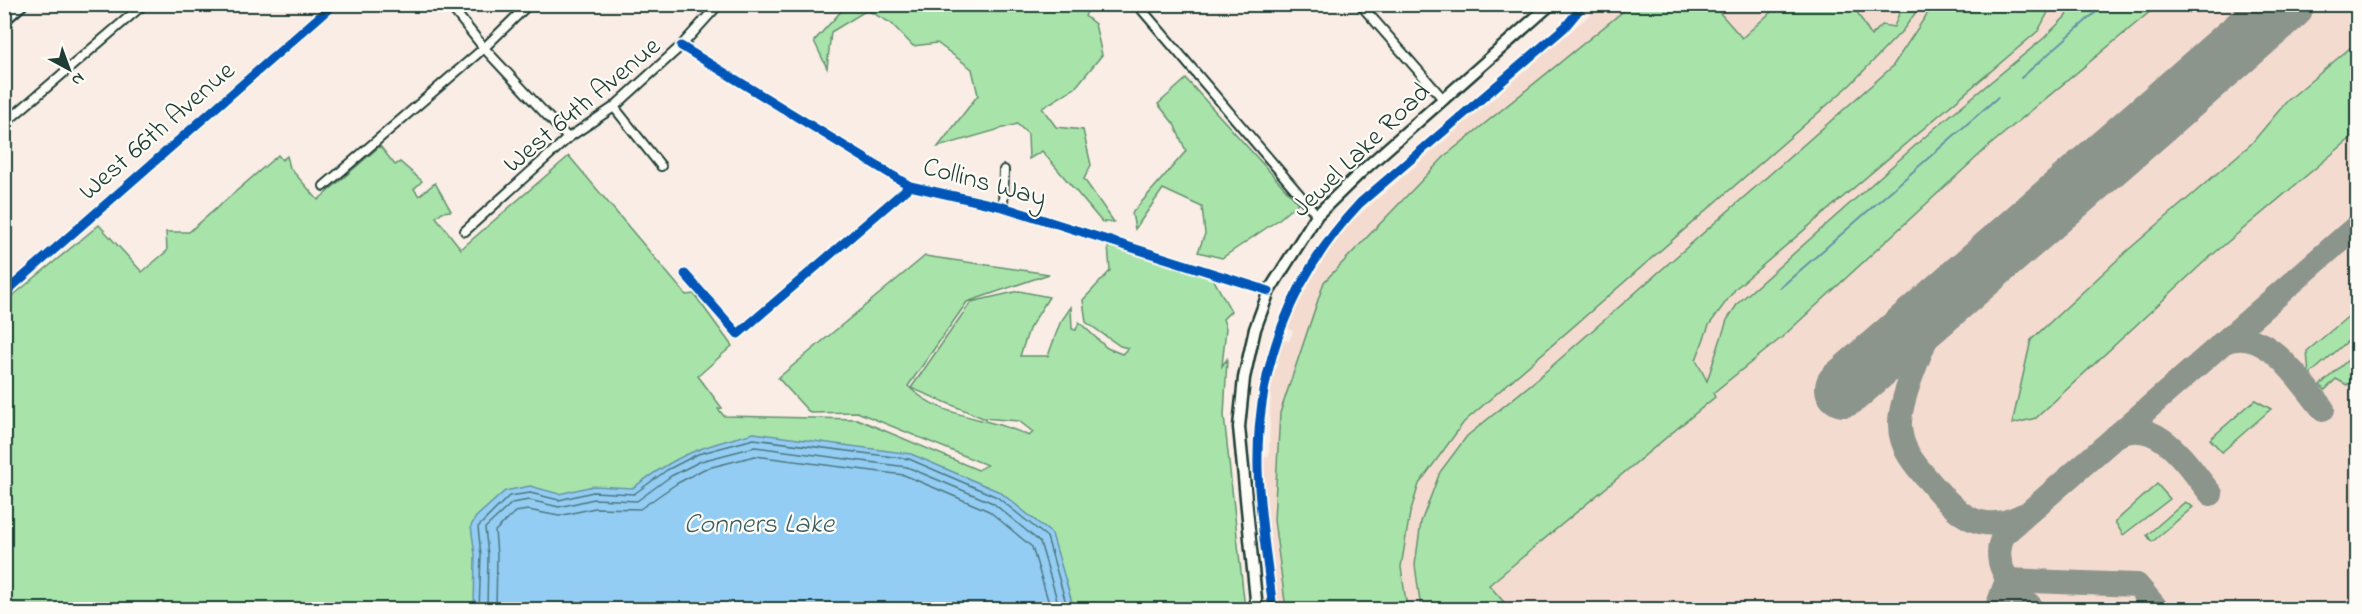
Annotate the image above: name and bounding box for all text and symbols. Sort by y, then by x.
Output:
street label: West 64th Avenue [495,28,671,184]
north arrow [39,39,99,99]
street label: West 66th Avenue [71,52,245,211]
text: N [65,66,89,92]
street label: Jewel Lake Road [1283,74,1440,227]
street label: Collins Way [918,148,1050,219]
water label: Conners Lake [684,505,836,546]

